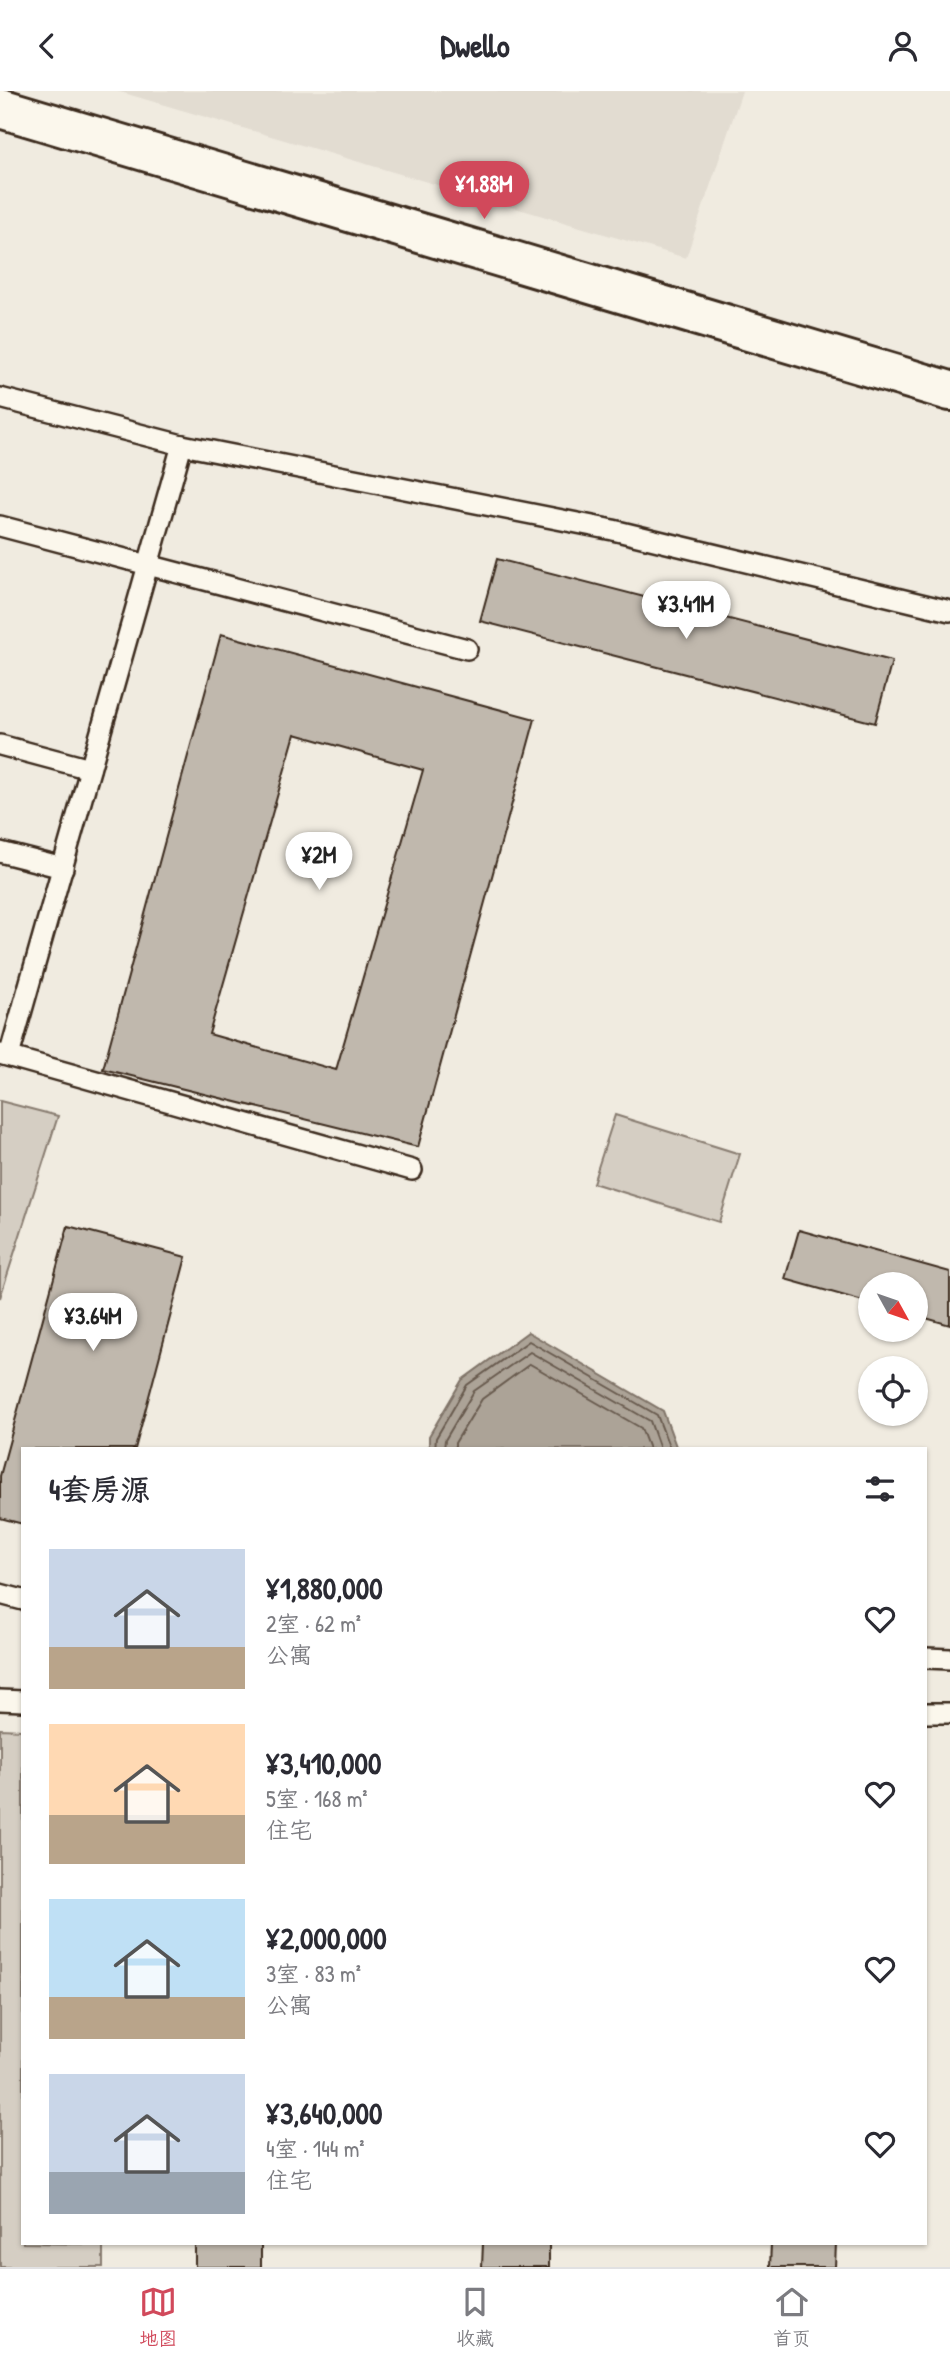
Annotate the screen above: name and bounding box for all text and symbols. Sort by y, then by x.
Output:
text: Dwello [440,24,510,67]
icon: back [28,27,66,65]
icon: person [884,27,922,65]
pin: ¥1.88M [427,162,541,221]
text: ¥1.88M [455,168,513,199]
pin: ¥3.41M [629,581,743,641]
text: ¥3.41M [658,588,714,619]
pin: ¥2M [285,833,353,892]
text: ¥2M [301,839,337,870]
north arrow [858,1272,928,1342]
map controls [858,1272,928,1426]
pin: ¥3.64M [36,1293,150,1353]
text: ¥3.64M [64,1300,122,1331]
button: locate [858,1356,928,1426]
text: 4套房源 [49,1469,150,1509]
icon: filters [861,1470,899,1508]
text: ¥1,880,000 [266,1568,383,1608]
icon: home [105,1577,189,1661]
icon: heart [861,1600,899,1638]
text: 2室 · 62 m² [266,1608,361,1639]
text: 公寓 [266,1639,312,1670]
text: ¥3,410,000 [266,1743,381,1783]
icon: home [105,1752,189,1836]
icon: heart [861,1775,899,1813]
text: 5室 · 168 m² [266,1783,368,1814]
text: 住宅 [266,1814,312,1845]
text: ¥2,000,000 [266,1918,387,1958]
icon: home [105,1927,189,2011]
icon: heart [861,1950,899,1988]
text: 3室 · 83 m² [266,1958,361,1989]
text: 公寓 [266,1989,312,2020]
text: ¥3,640,000 [266,2093,382,2133]
icon: home [105,2102,189,2186]
icon: heart [861,2125,899,2163]
text: 4室 · 144 m² [266,2133,365,2164]
text: 住宅 [266,2164,312,2195]
tab: 地图 [139,2283,177,2351]
tab: 收藏 [456,2283,494,2351]
tab: 首页 [773,2283,811,2351]

